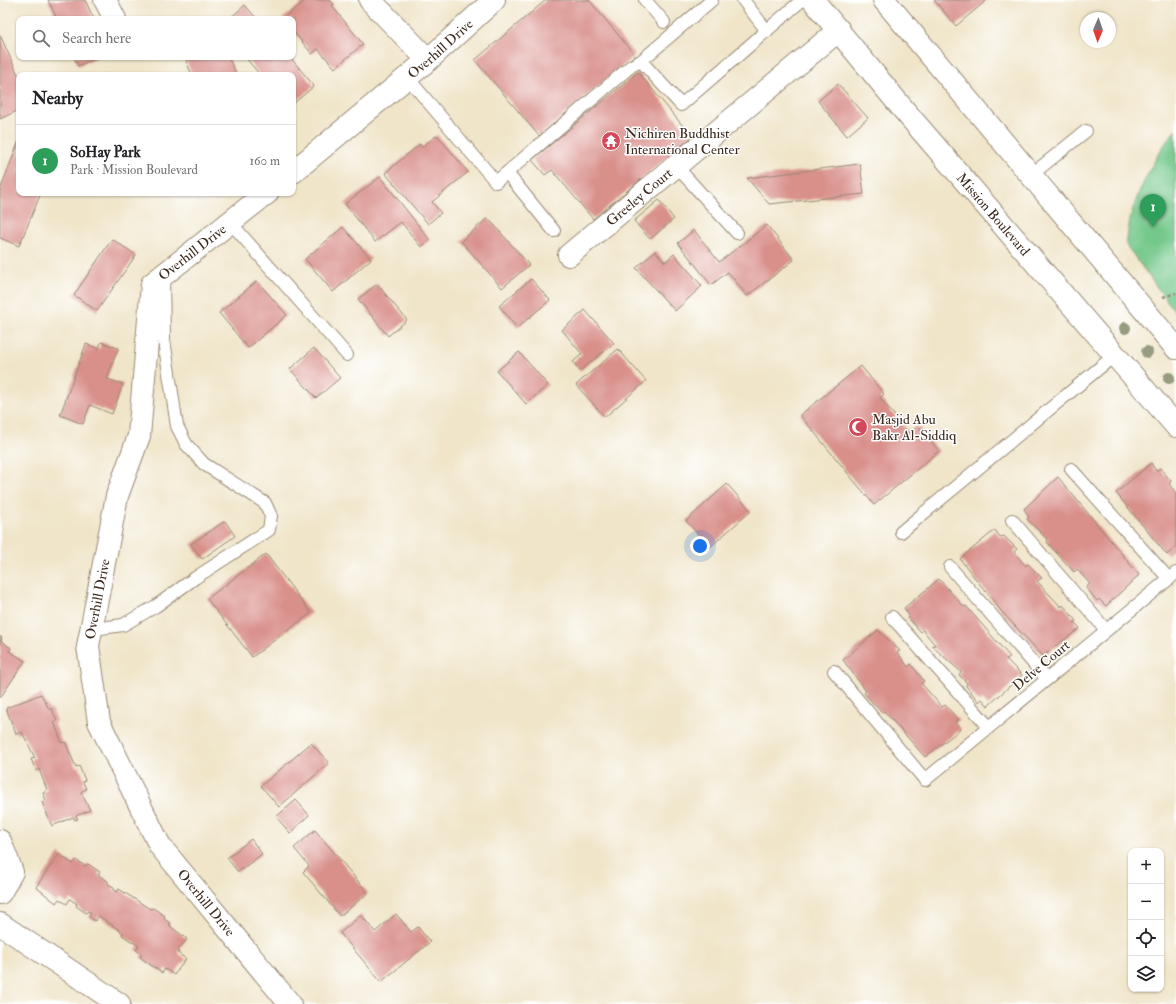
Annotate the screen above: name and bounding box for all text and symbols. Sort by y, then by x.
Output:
north arrow [1080,12,1116,48]
street label: Overhill Drive [404,15,477,82]
search box [16,16,296,60]
icon: search [30,27,52,49]
text: Search here [62,29,131,48]
text: Nearby [32,88,83,109]
place label: Nichiren Buddhist International Center [625,125,740,158]
temple icon: Nichiren Buddhist International Center [600,130,622,152]
text: SoHay Park [70,143,141,162]
text: 1 [43,153,47,169]
text: 160 m [249,153,280,169]
text: Park · Mission Boulevard [70,162,198,178]
street label: Greeley Court [603,164,676,230]
street label: Mission Boulevard [953,169,1033,259]
pin: 1 [1140,194,1166,227]
street label: Overhill Drive [155,220,230,284]
place label: Masjid Abu Bakr Al-Siddiq [872,411,957,444]
mosque icon: Masjid Abu Bakr Al-Siddiq [847,416,869,438]
your location [690,536,710,556]
street label: Overhill Drive [81,557,114,641]
street label: Delve Court [1009,636,1074,694]
map controls [1128,848,1164,992]
button: + [1128,848,1164,884]
street label: Overhill Drive [174,866,239,940]
button: − [1128,884,1164,920]
button: locate [1128,920,1164,956]
button: layers [1128,956,1164,992]

